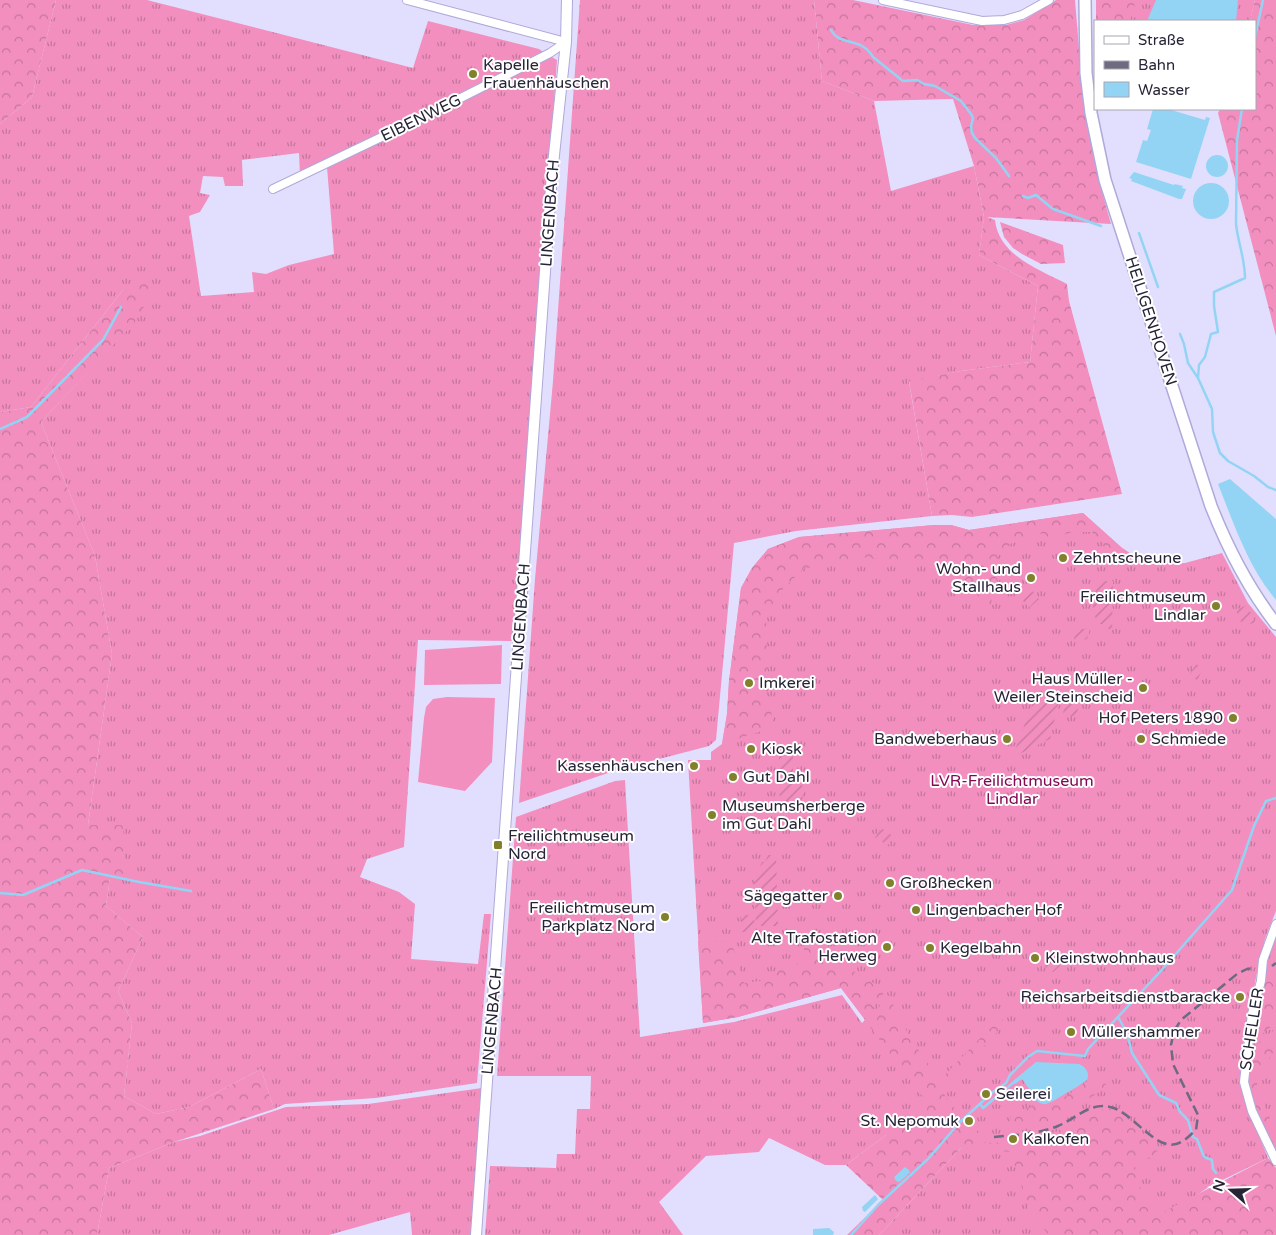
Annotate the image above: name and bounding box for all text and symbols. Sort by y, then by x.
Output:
legend [1094,20,1256,110]
text: Straße [1138,31,1184,49]
place label: Kapelle Frauenhäuschen [483,55,609,93]
text: Bahn [1138,56,1175,74]
marker: Kapelle Frauenhäuschen [467,68,479,80]
text: Wasser [1138,81,1190,99]
street label: EIBENWEG [377,90,465,146]
street label: LINGENBACH [536,159,564,267]
street label: HEILIGENHOVEN [1121,254,1181,388]
place label: Zehntscheune [1073,548,1181,568]
marker: Zehntscheune [1057,552,1069,564]
place label: Wohn- und Stallhaus [936,559,1021,597]
street label: LINGENBACH [507,563,535,671]
marker: Wohn- und Stallhaus [1025,572,1037,584]
place label: Freilichtmuseum Lindlar [1080,587,1207,625]
marker: Freilichtmuseum Lindlar [1210,600,1222,612]
place label: Haus Müller - Weiler Steinscheid [994,669,1133,707]
place label: Imkerei [759,673,815,693]
marker: Imkerei [743,677,755,689]
marker: Haus Müller - Weiler Steinscheid [1137,682,1149,694]
place label: Hof Peters 1890 [1098,708,1223,728]
marker: Hof Peters 1890 [1227,712,1239,724]
place label: Bandweberhaus [874,729,997,749]
place label: Schmiede [1151,729,1226,749]
marker: Bandweberhaus [1001,733,1013,745]
marker: Schmiede [1135,733,1147,745]
place label: Kiosk [761,739,802,759]
marker: Kiosk [745,743,757,755]
place label: Kassenhäuschen [557,756,684,776]
marker: Kassenhäuschen [688,760,700,772]
place label: Gut Dahl [743,767,810,787]
marker: Gut Dahl [727,771,739,783]
park label: LVR-Freilichtmuseum Lindlar [930,771,1094,809]
place label: Museumsherberge im Gut Dahl [722,796,865,834]
marker: Museumsherberge im Gut Dahl [706,809,718,821]
place label: Freilichtmuseum Nord [508,826,634,864]
marker: Freilichtmuseum Nord [492,839,504,851]
place label: Großhecken [900,873,992,893]
marker: Großhecken [884,877,896,889]
place label: Sägegatter [744,886,829,906]
marker: Sägegatter [832,890,844,902]
place label: Freilichtmuseum Parkplatz Nord [529,898,655,936]
place label: Lingenbacher Hof [926,900,1063,920]
marker: Lingenbacher Hof [910,904,922,916]
marker: Freilichtmuseum Parkplatz Nord [659,911,671,923]
place label: Alte Trafostation Herweg [751,928,877,966]
place label: Kegelbahn [940,938,1022,958]
marker: Alte Trafostation Herweg [881,941,893,953]
marker: Kegelbahn [924,942,936,954]
place label: Kleinstwohnhaus [1045,948,1174,968]
marker: Kleinstwohnhaus [1029,952,1041,964]
street label: LINGENBACH [477,966,507,1076]
street label: SCHELLER [1236,986,1268,1072]
place label: Reichsarbeitsdienstbaracke [1021,987,1230,1007]
marker: Reichsarbeitsdienstbaracke [1234,991,1246,1003]
place label: Müllershammer [1081,1022,1201,1042]
marker: Müllershammer [1065,1026,1077,1038]
place label: Seilerei [996,1084,1051,1104]
marker: Seilerei [980,1088,992,1100]
place label: St. Nepomuk [860,1111,959,1131]
marker: St. Nepomuk [963,1115,975,1127]
place label: Kalkofen [1023,1129,1089,1149]
marker: Kalkofen [1007,1133,1019,1145]
north arrow [1206,1165,1256,1215]
text: N [1209,1178,1229,1194]

